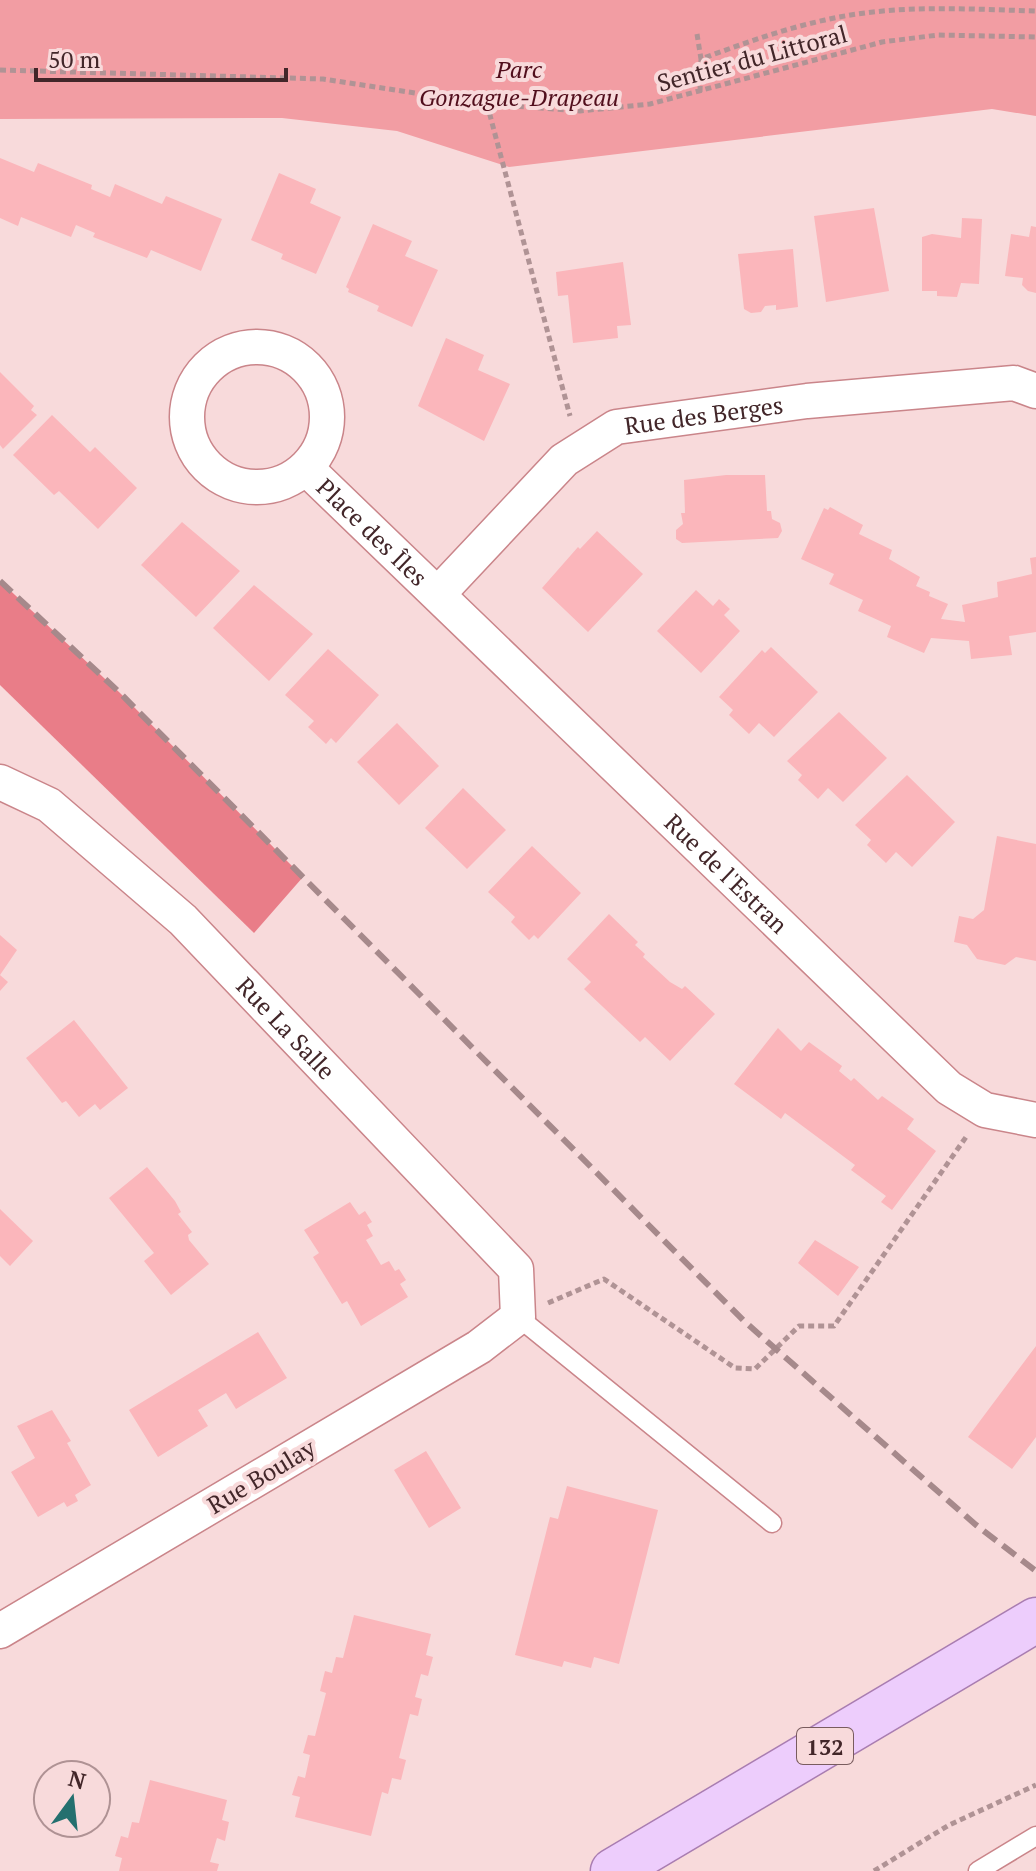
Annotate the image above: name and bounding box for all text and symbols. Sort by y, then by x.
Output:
street label: Sentier du Littoral [653,17,851,99]
scale bar [36,32,286,82]
text: 50 m [48,43,100,75]
park label: Parc Gonzague-Drapeau [419,53,619,113]
street label: Rue des Berges [622,388,785,442]
street label: Place des Îles [310,471,435,593]
street label: Rue de l'Estran [658,806,795,940]
street label: Rue La Salle [230,970,342,1086]
street label: Rue Boulay [201,1431,322,1521]
road number: 132 [797,1728,853,1764]
north arrow [32,1759,112,1839]
text: N [65,1763,89,1795]

